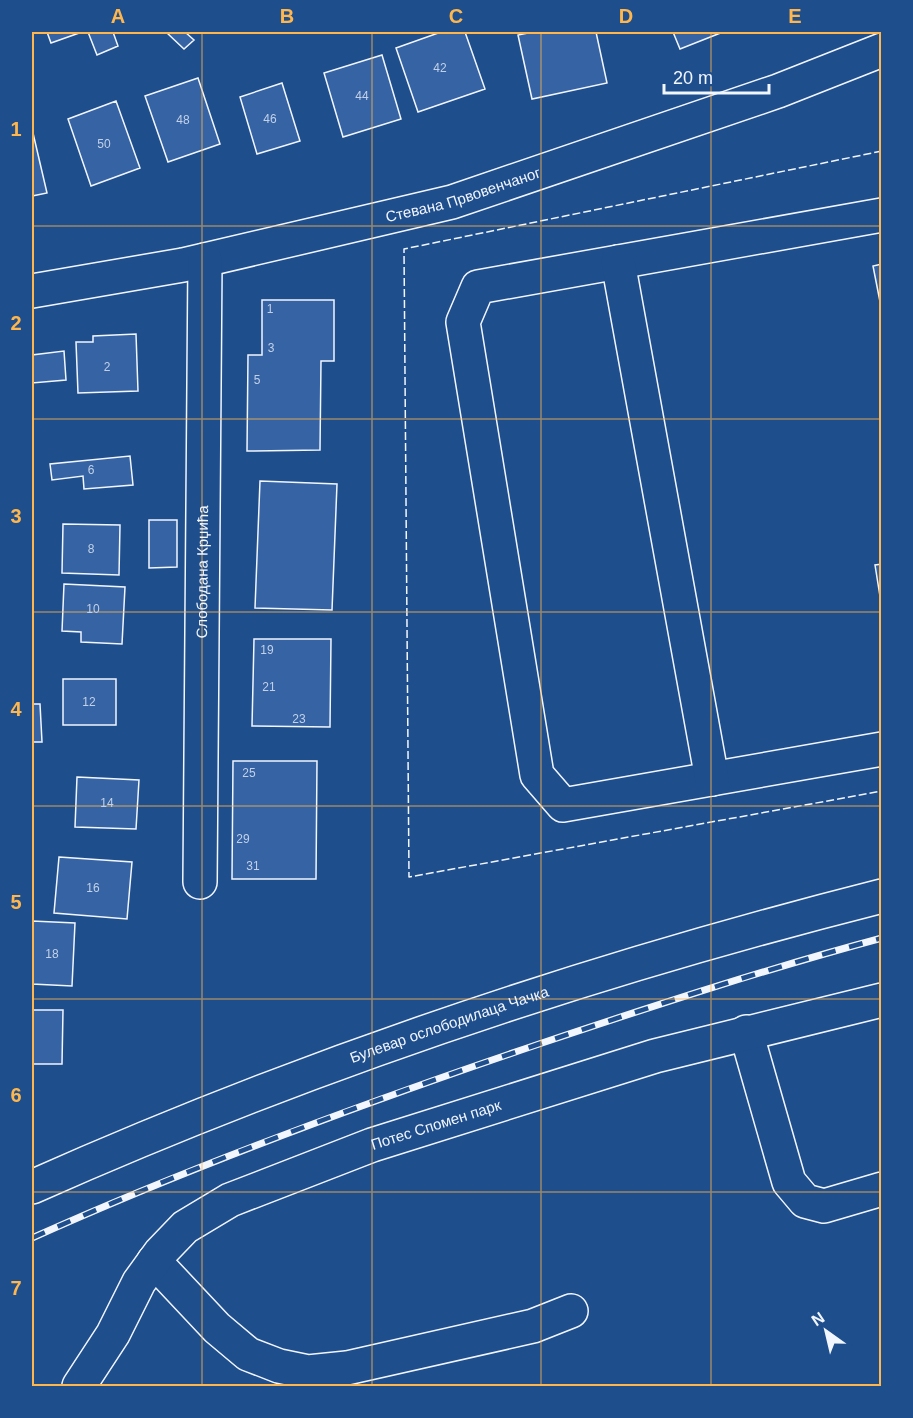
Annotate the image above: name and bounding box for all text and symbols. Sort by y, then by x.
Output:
text: A [111,5,125,27]
text: B [280,5,294,27]
text: C [449,5,463,27]
text: D [619,5,633,27]
text: E [788,5,802,27]
scale bar [664,57,769,95]
house number: 42 [433,61,447,75]
text: 20 m [673,68,713,88]
house number: 44 [355,89,369,103]
house number: 46 [263,112,277,126]
house number: 48 [176,113,190,127]
text: 1 [10,118,22,140]
house number: 50 [97,137,111,151]
street label: Стевана Првовенчаног [384,163,543,225]
house number: 1 [267,302,274,316]
text: 2 [10,312,22,334]
house number: 3 [268,341,275,355]
house number: 2 [104,360,111,374]
house number: 5 [254,373,261,387]
house number: 6 [88,463,95,477]
text: 3 [10,505,22,527]
street label: Слободана Крџића [193,505,211,639]
house number: 8 [88,542,95,556]
house number: 10 [86,602,100,616]
house number: 19 [260,643,274,657]
house number: 21 [262,680,276,694]
house number: 12 [82,695,96,709]
text: 4 [10,698,22,720]
house number: 23 [292,712,306,726]
house number: 25 [242,766,256,780]
house number: 14 [100,796,114,810]
house number: 29 [236,832,250,846]
house number: 31 [246,859,260,873]
house number: 16 [86,881,100,895]
text: 5 [10,891,22,913]
house number: 18 [45,947,59,961]
street label: Булевар ослободилаца Чачка [348,982,551,1066]
text: 6 [10,1084,22,1106]
street label: Потес Спомен парк [369,1096,503,1153]
text: 7 [10,1277,22,1299]
north arrow [796,1301,856,1361]
text: N [808,1309,827,1329]

